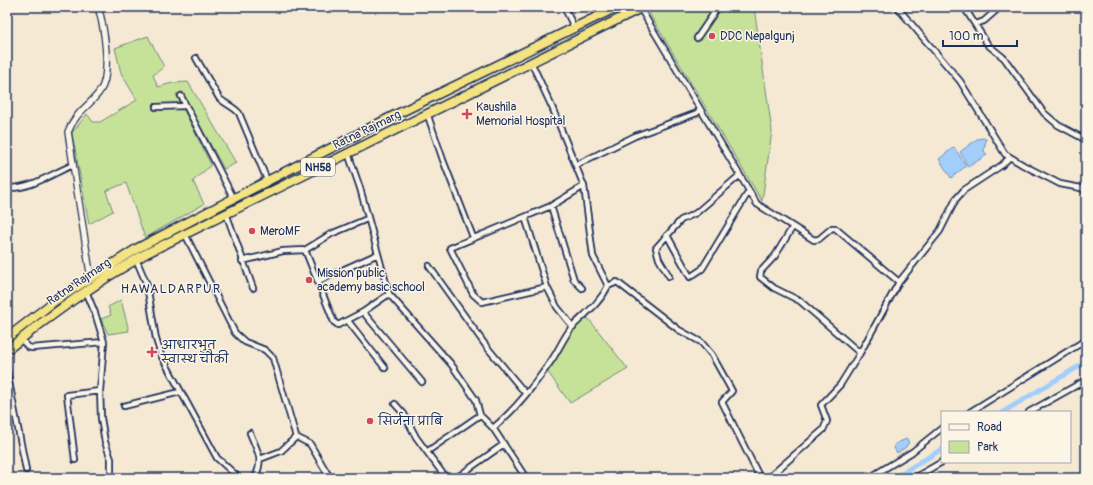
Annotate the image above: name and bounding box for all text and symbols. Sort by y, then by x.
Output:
scale bar [943,22,1017,48]
place label: DDC Nepalgunj [720,29,795,44]
text: 100 m [949,29,984,44]
marker: DDC Nepalgunj [707,31,717,41]
place label: Kaushila Memorial Hospital [476,100,566,129]
street label: Ratna Rajmarg [331,107,403,153]
marker: Kaushila Memorial Hospital [461,108,473,120]
road number: NH58 [301,158,335,176]
place label: MeroMF [260,224,301,239]
marker: MeroMF [247,226,257,236]
street label: Ratna Rajmarg [44,255,114,309]
place label: Mission public academy basic school [317,266,425,295]
marker: Mission public academy basic school [304,275,314,285]
district label: HAWALDARPUR [121,281,221,297]
place label: आधारभुत स्वास्थ चौकी [160,338,230,367]
marker: आधारभुत स्वास्थ चौकी [146,346,158,358]
place label: सिर्जना प्राबि [377,411,444,429]
legend [941,411,1071,463]
marker: सिर्जना प्राबि [365,416,375,426]
text: Road [977,420,1002,435]
text: Park [977,440,998,455]

